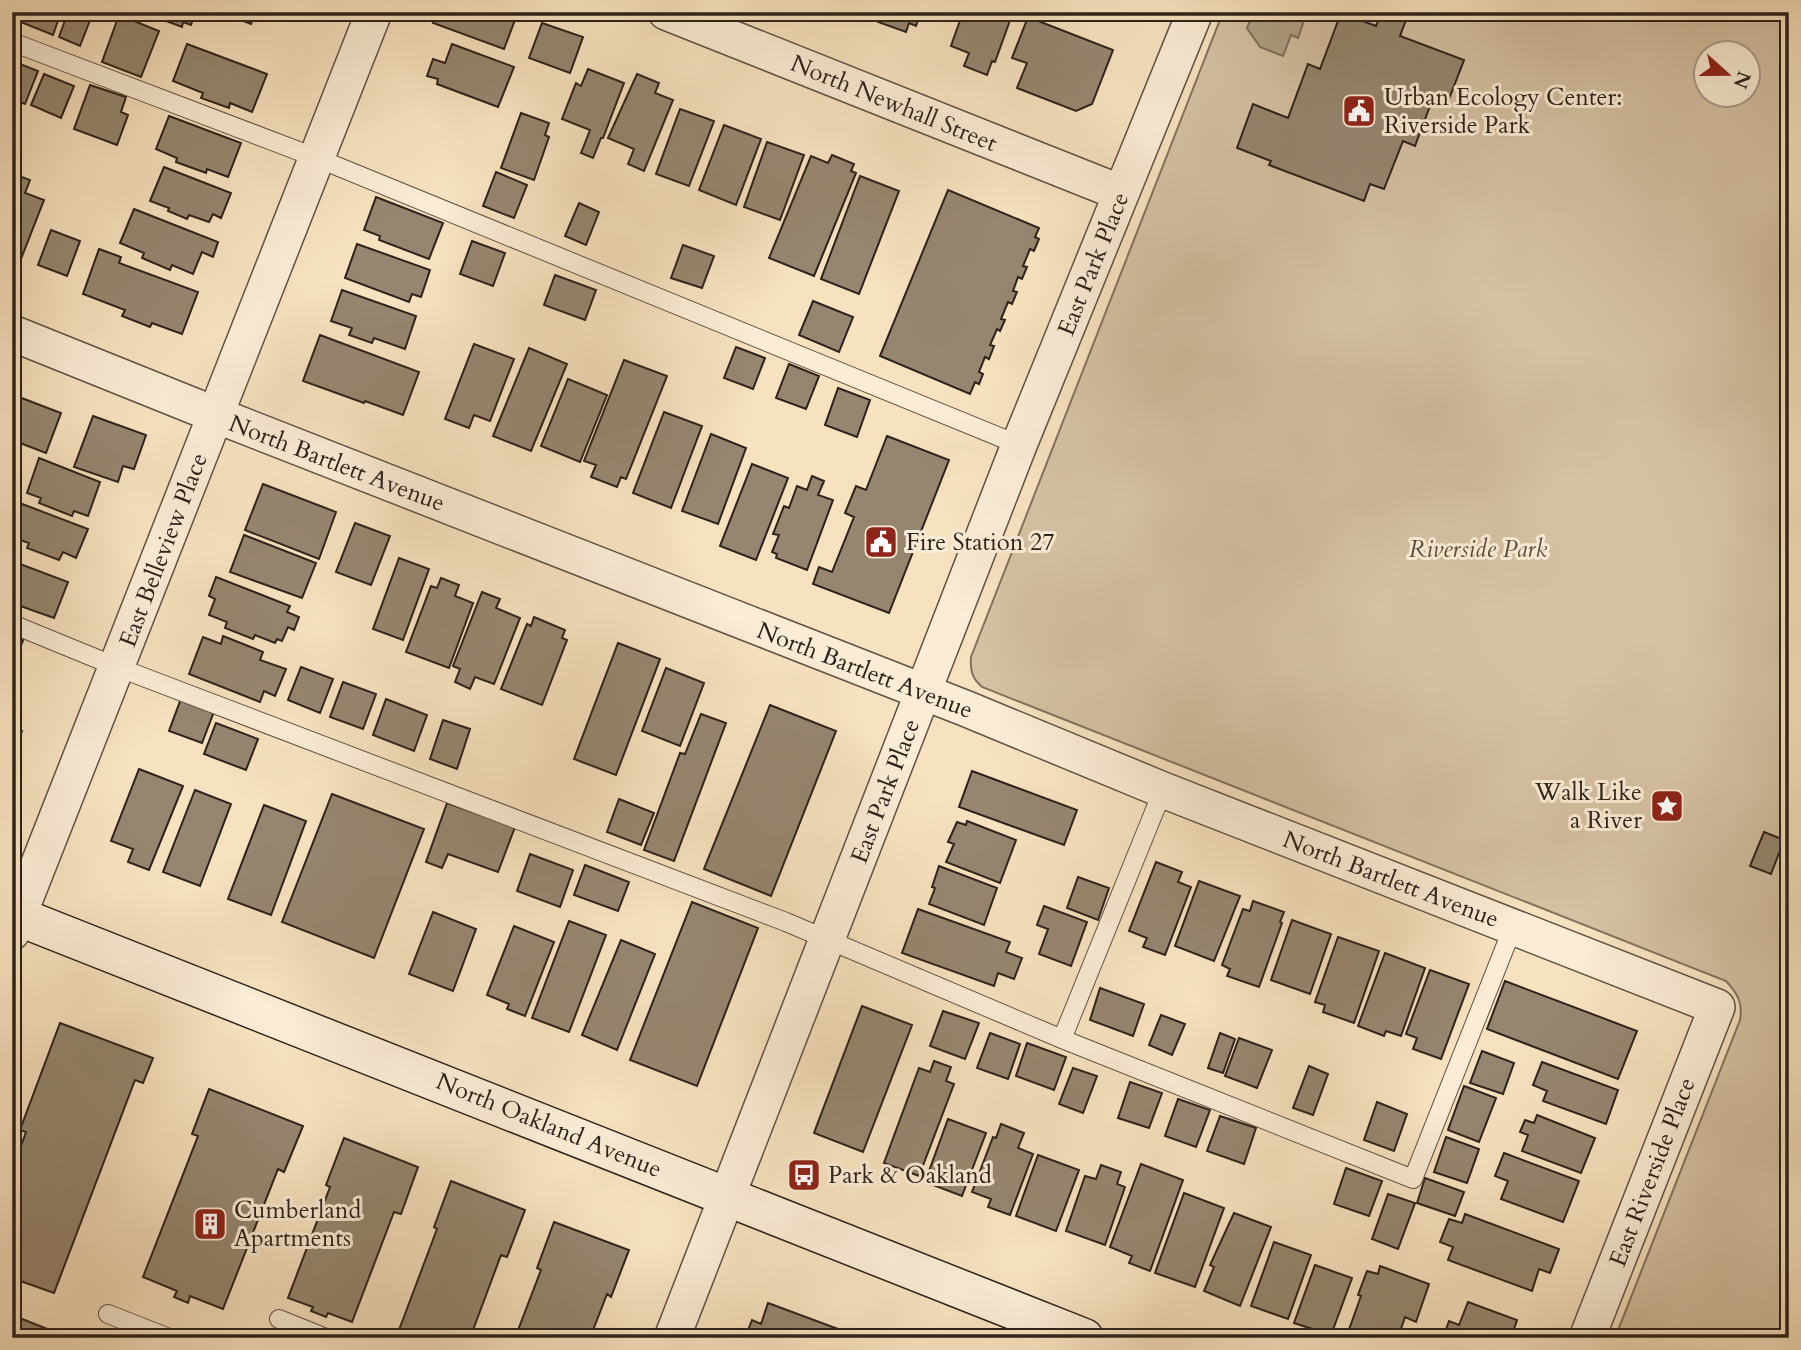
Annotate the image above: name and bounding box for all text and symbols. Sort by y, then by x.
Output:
north arrow [1692,38,1762,108]
street label: North Newhall Street [786,47,1002,160]
text: N [1727,67,1757,93]
place label: Urban Ecology Center: Riverside Park [1384,81,1622,142]
public building icon: Urban Ecology Center: Riverside Park [1340,92,1378,130]
street label: East Park Place [1050,187,1137,341]
street label: North Bartlett Avenue [224,407,450,520]
street label: East Belleview Place [111,448,216,652]
public building icon: Fire Station 27 [862,523,900,561]
place label: Fire Station 27 [906,526,1054,559]
park label: Riverside Park [1409,533,1547,566]
street label: North Bartlett Avenue [752,614,978,727]
street label: East Park Place [843,714,928,868]
place label: Walk Like a River [1534,776,1642,837]
place icon: Walk Like a River [1648,787,1686,825]
street label: North Bartlett Avenue [1278,823,1504,936]
street label: North Oakland Avenue [431,1065,666,1186]
street label: East Riverside Place [1601,1073,1704,1271]
bus stop icon: Park & Oakland [785,1156,823,1194]
place label: Park & Oakland [828,1159,992,1192]
place label: Cumberland Apartments [234,1194,361,1255]
building icon: Cumberland Apartments [191,1205,229,1243]

